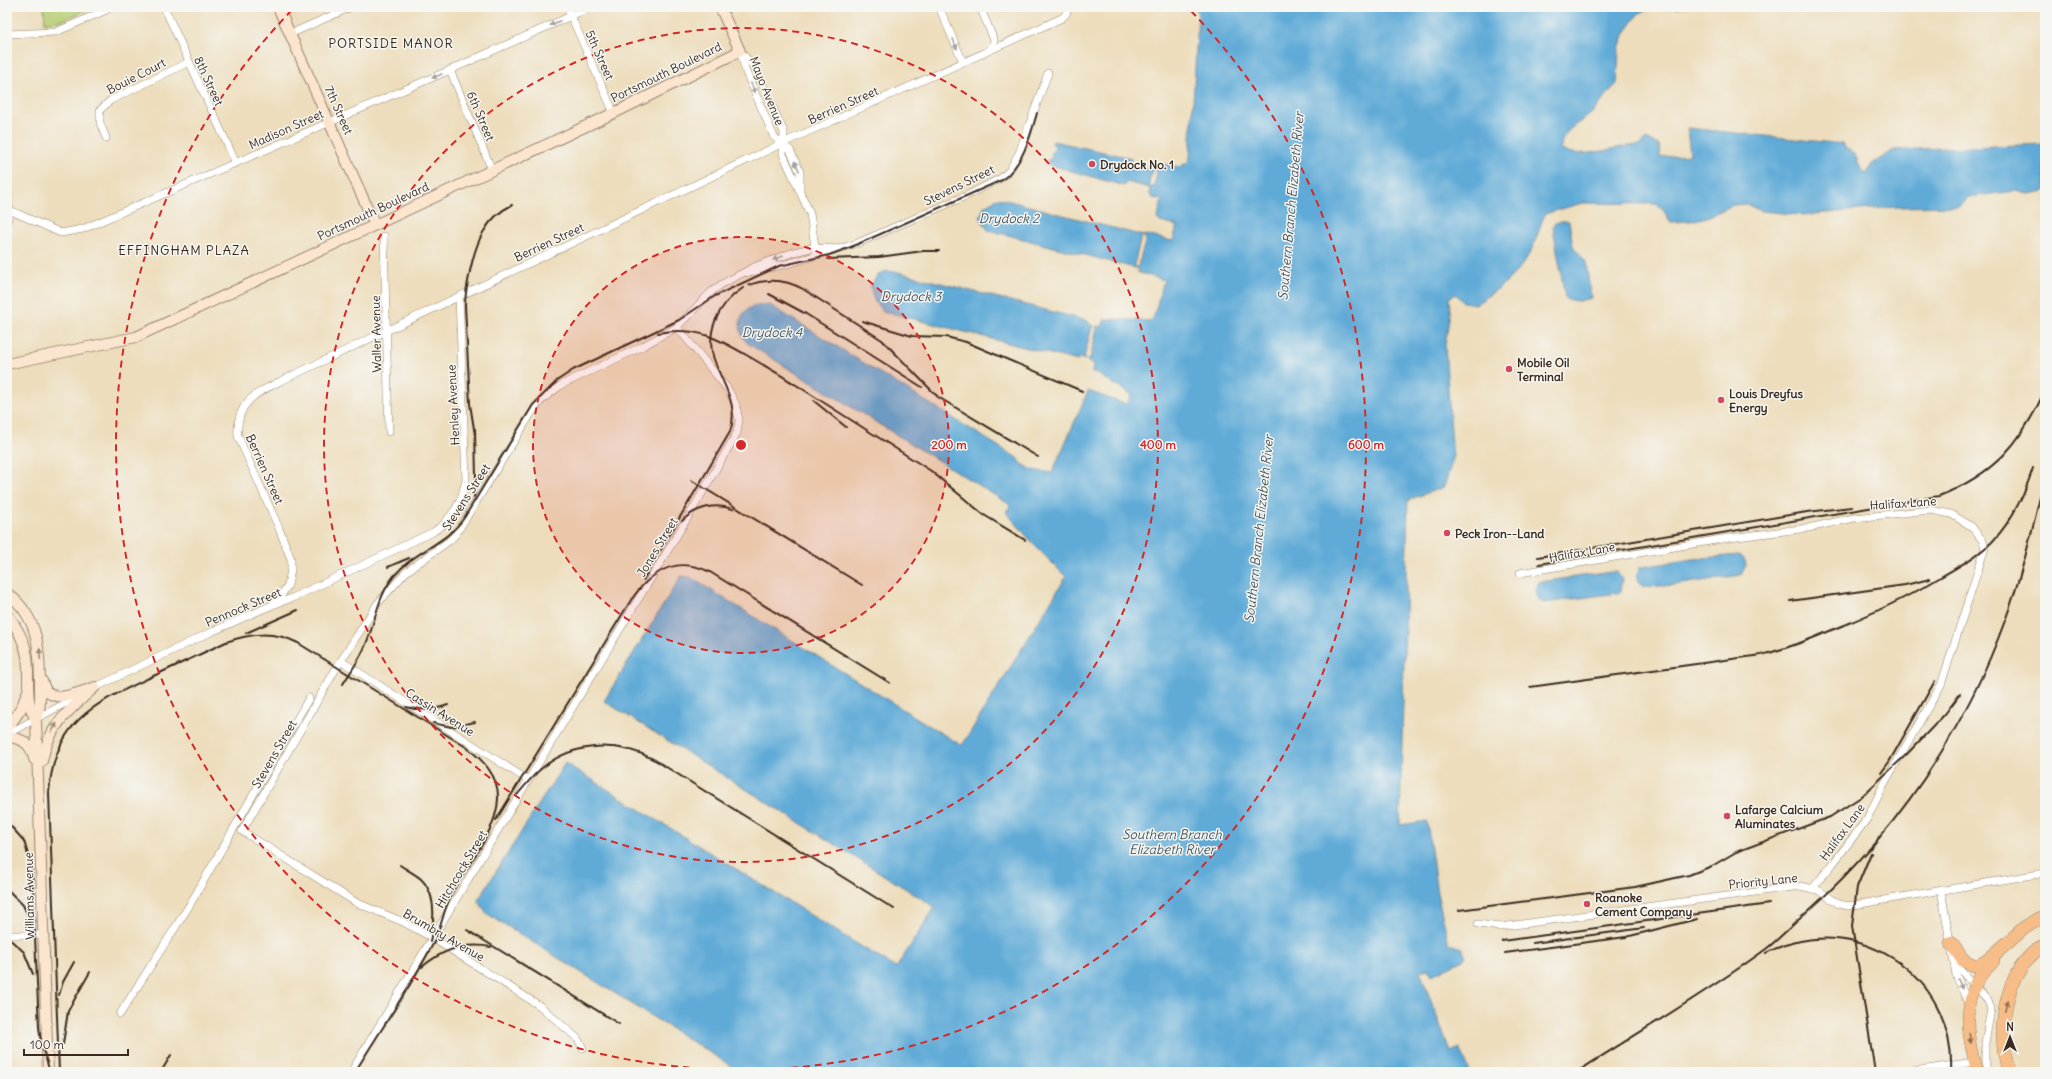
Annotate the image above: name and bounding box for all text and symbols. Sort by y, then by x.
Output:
one-way arrow [550,20,561,26]
street label: 5th Street [582,28,618,82]
district label: PORTSIDE MANOR [328,35,454,52]
street label: Portsmouth Boulevard [608,39,724,105]
one-way arrow [952,39,958,50]
street label: 8th Street [191,54,227,108]
street label: Mayo Avenue [746,54,788,128]
street label: Bouie Court [104,55,168,97]
one-way arrow [431,73,442,79]
one-way arrow [750,82,756,94]
street label: 7th Street [322,83,356,137]
street label: Berrien Street [806,83,880,127]
street label: 6th Street [464,89,498,143]
street label: Madison Street [246,106,326,152]
water label: Southern Branch Elizabeth River [1274,110,1308,301]
place label: Drydock No. 1 [1100,157,1174,173]
one-way arrow [793,159,799,171]
marker: Drydock No. 1 [1087,159,1097,169]
street label: Stevens Street [921,162,997,208]
street label: Portsmouth Boulevard [315,179,431,243]
water label: Drydock 2 [979,210,1041,227]
street label: Berrien Street [512,219,586,265]
district label: EFFINGHAM PLAZA [118,242,250,259]
one-way arrow [772,255,784,261]
water label: Drydock 3 [881,288,943,305]
street label: Waller Avenue [368,295,384,373]
water label: Drydock 4 [742,324,803,341]
place label: Mobile Oil Terminal [1517,355,1570,384]
street label: Henley Avenue [443,364,463,446]
marker: Mobile Oil Terminal [1504,364,1514,374]
place label: Louis Dreyfus Energy [1729,386,1803,416]
marker: Louis Dreyfus Energy [1716,395,1726,405]
street label: Berrien Street [243,432,287,506]
water label: Southern Branch Elizabeth River [1241,433,1277,624]
text: 200 m [931,437,967,452]
text: 400 m [1140,437,1177,452]
text: 600 m [1348,437,1385,452]
centre of rings [734,438,748,452]
street label: Stevens Street [439,461,493,533]
street label: Halifax Lane [1869,493,1937,513]
street label: Jones Street [633,515,681,579]
place label: Peck Iron--Land [1455,526,1544,541]
marker: Peck Iron--Land [1442,528,1452,538]
street label: Halifax Lane [1548,539,1616,565]
street label: Pennock Street [203,584,283,630]
one-way arrow [36,648,43,660]
street label: Cassin Avenue [403,685,477,739]
street label: Stevens Street [248,717,300,791]
one-way arrow [50,722,57,734]
street label: Halifax Lane [1816,801,1868,863]
place label: Lafarge Calcium Aluminates [1735,802,1824,831]
marker: Lafarge Calcium Aluminates [1722,811,1732,821]
water label: Southern Branch Elizabeth River [1122,826,1222,858]
street label: Hitchcock Street [432,827,490,911]
street label: Williams Avenue [21,852,37,940]
street label: Priority Lane [1728,870,1798,892]
place label: Roanoke Cement Company [1595,890,1692,920]
marker: Roanoke Cement Company [1582,899,1592,909]
street label: Brumbry Avenue [401,906,487,964]
one-way arrow [1957,978,1963,990]
one-way arrow [2004,1000,2010,1012]
north arrow [1990,1017,2030,1057]
text: N [2006,1020,2014,1034]
scale bar [24,1031,128,1057]
one-way arrow [1967,1031,1973,1044]
text: 100 m [30,1037,64,1052]

